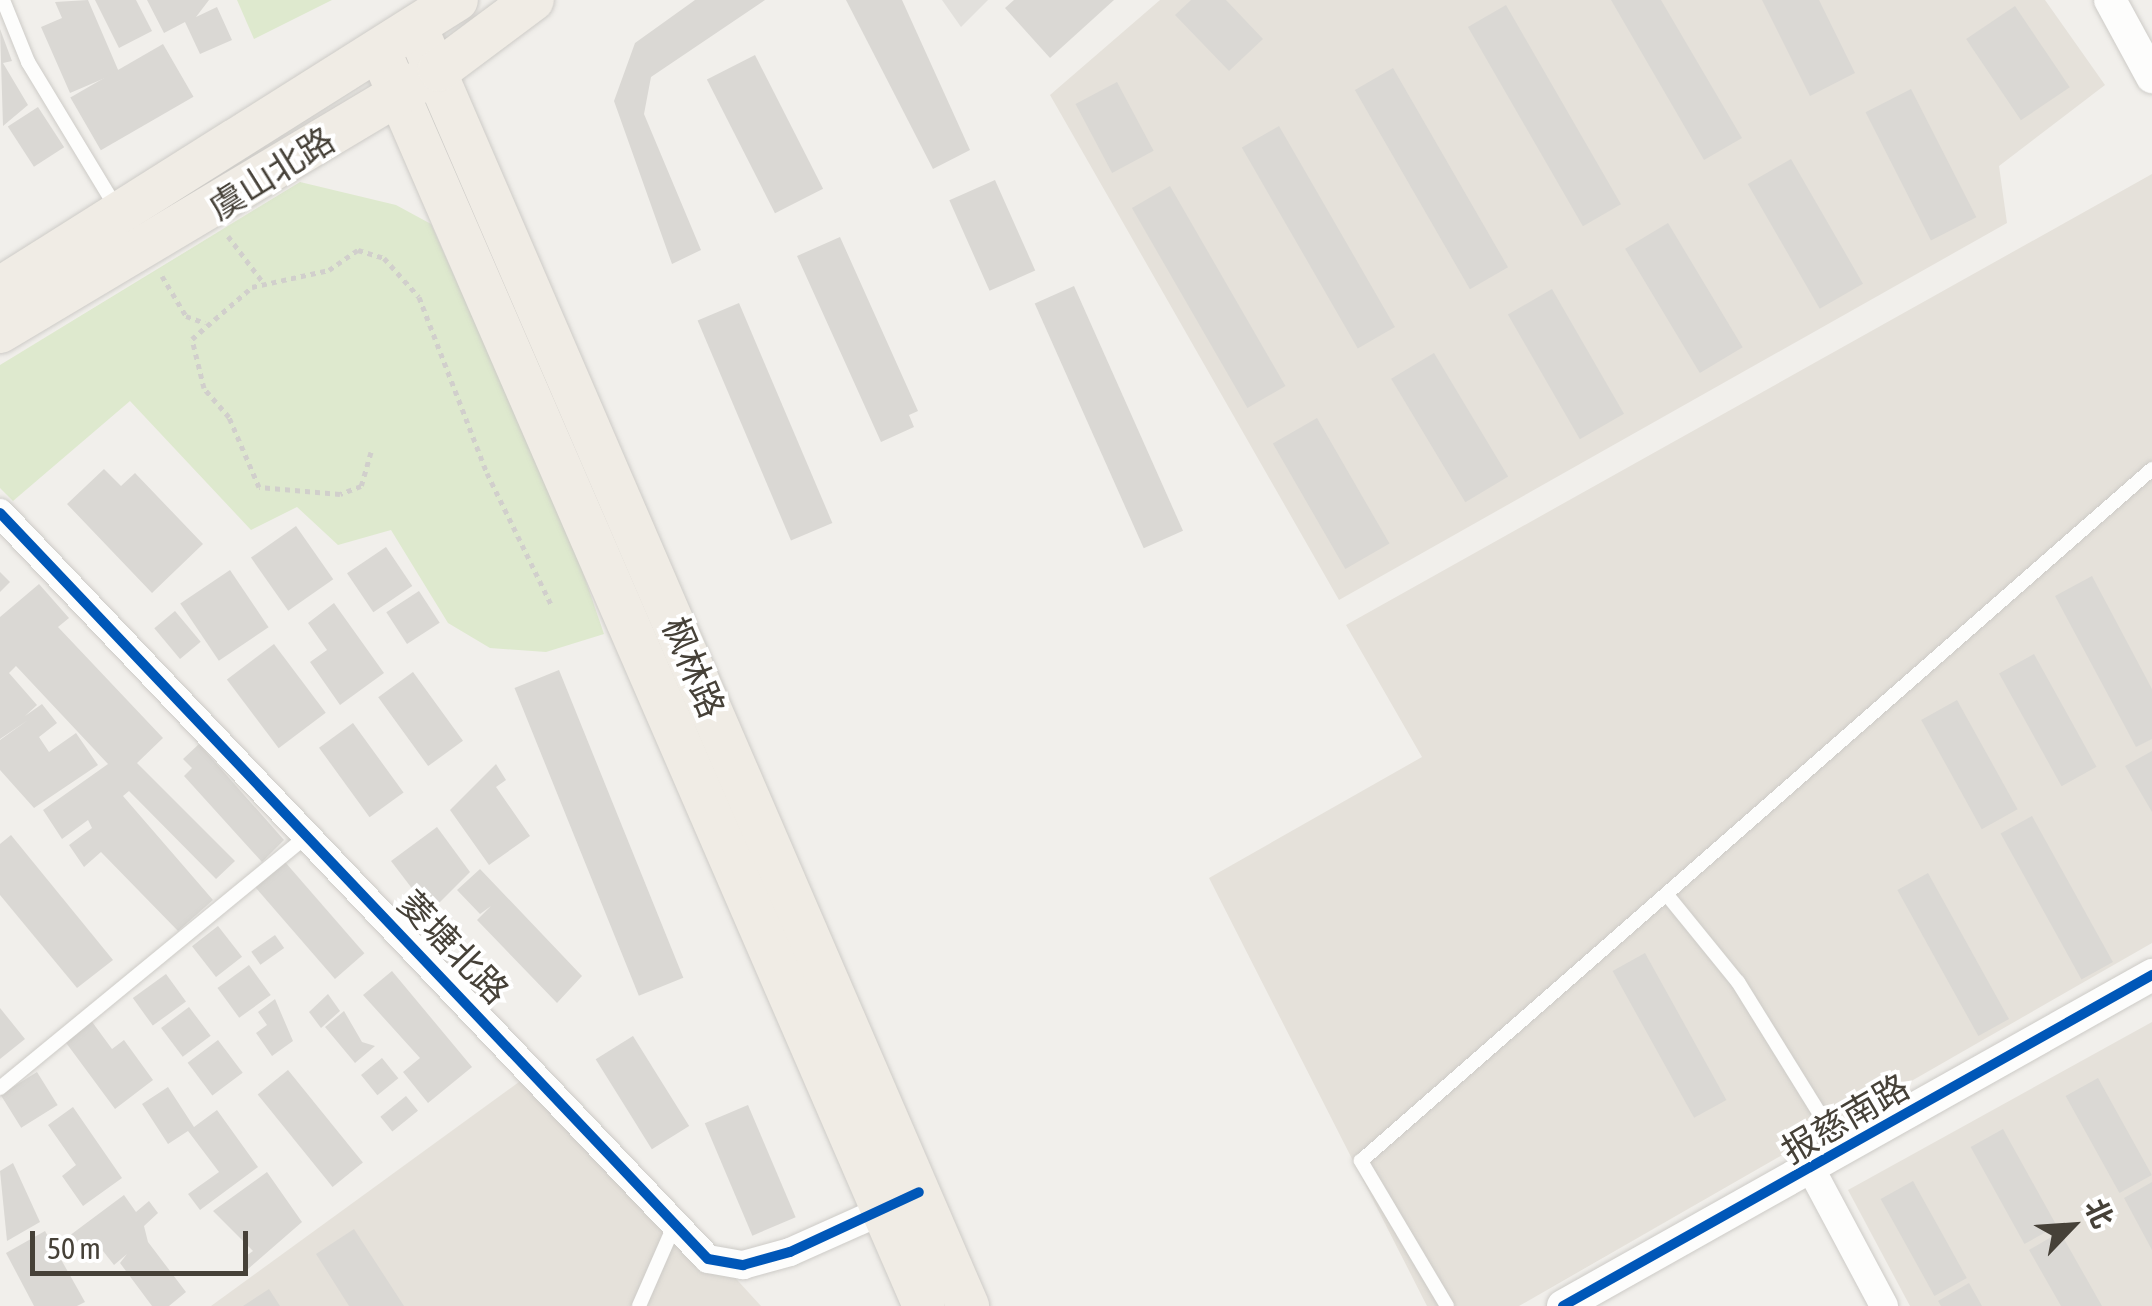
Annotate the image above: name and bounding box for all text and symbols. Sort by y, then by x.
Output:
street label: 虞山北路 [201,118,341,228]
street label: 枫林路 [654,610,734,724]
street label: 菱塘北路 [390,882,518,1012]
street label: 报慈南路 [1774,1065,1916,1171]
north arrow [2022,1176,2122,1276]
text: 北 [2079,1194,2120,1233]
scale bar [35,1211,252,1273]
text: 50 m [47,1231,101,1265]

